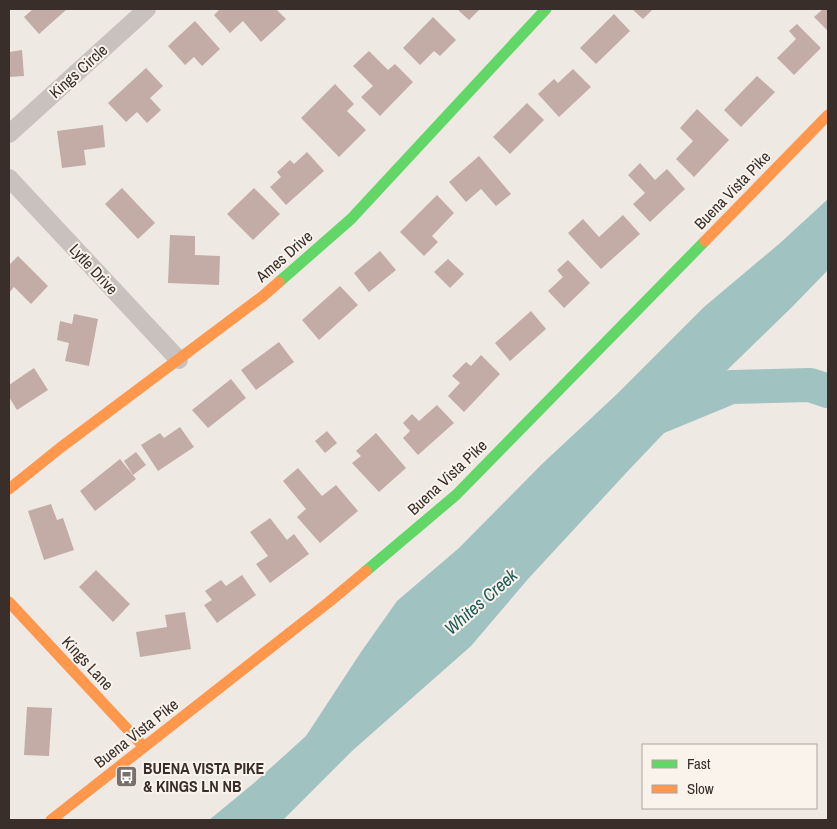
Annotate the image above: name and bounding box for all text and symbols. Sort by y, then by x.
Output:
street label: Kings Circle [44,39,112,103]
street label: Buena Vista Pike [689,146,775,234]
street label: Ames Drive [250,225,317,287]
street label: Lytle Drive [65,239,123,299]
street label: Buena Vista Pike [403,434,491,520]
water label: Whites Creek [439,562,523,640]
street label: Kings Lane [57,631,119,695]
street label: Buena Vista Pike [89,693,183,773]
legend [642,744,817,809]
text: Fast [687,753,711,774]
place label: BUENA VISTA PIKE & KINGS LN NB [143,757,265,797]
bus stop icon: BUENA VISTA PIKE & KINGS LN NB [115,765,139,789]
text: Slow [687,778,714,799]

